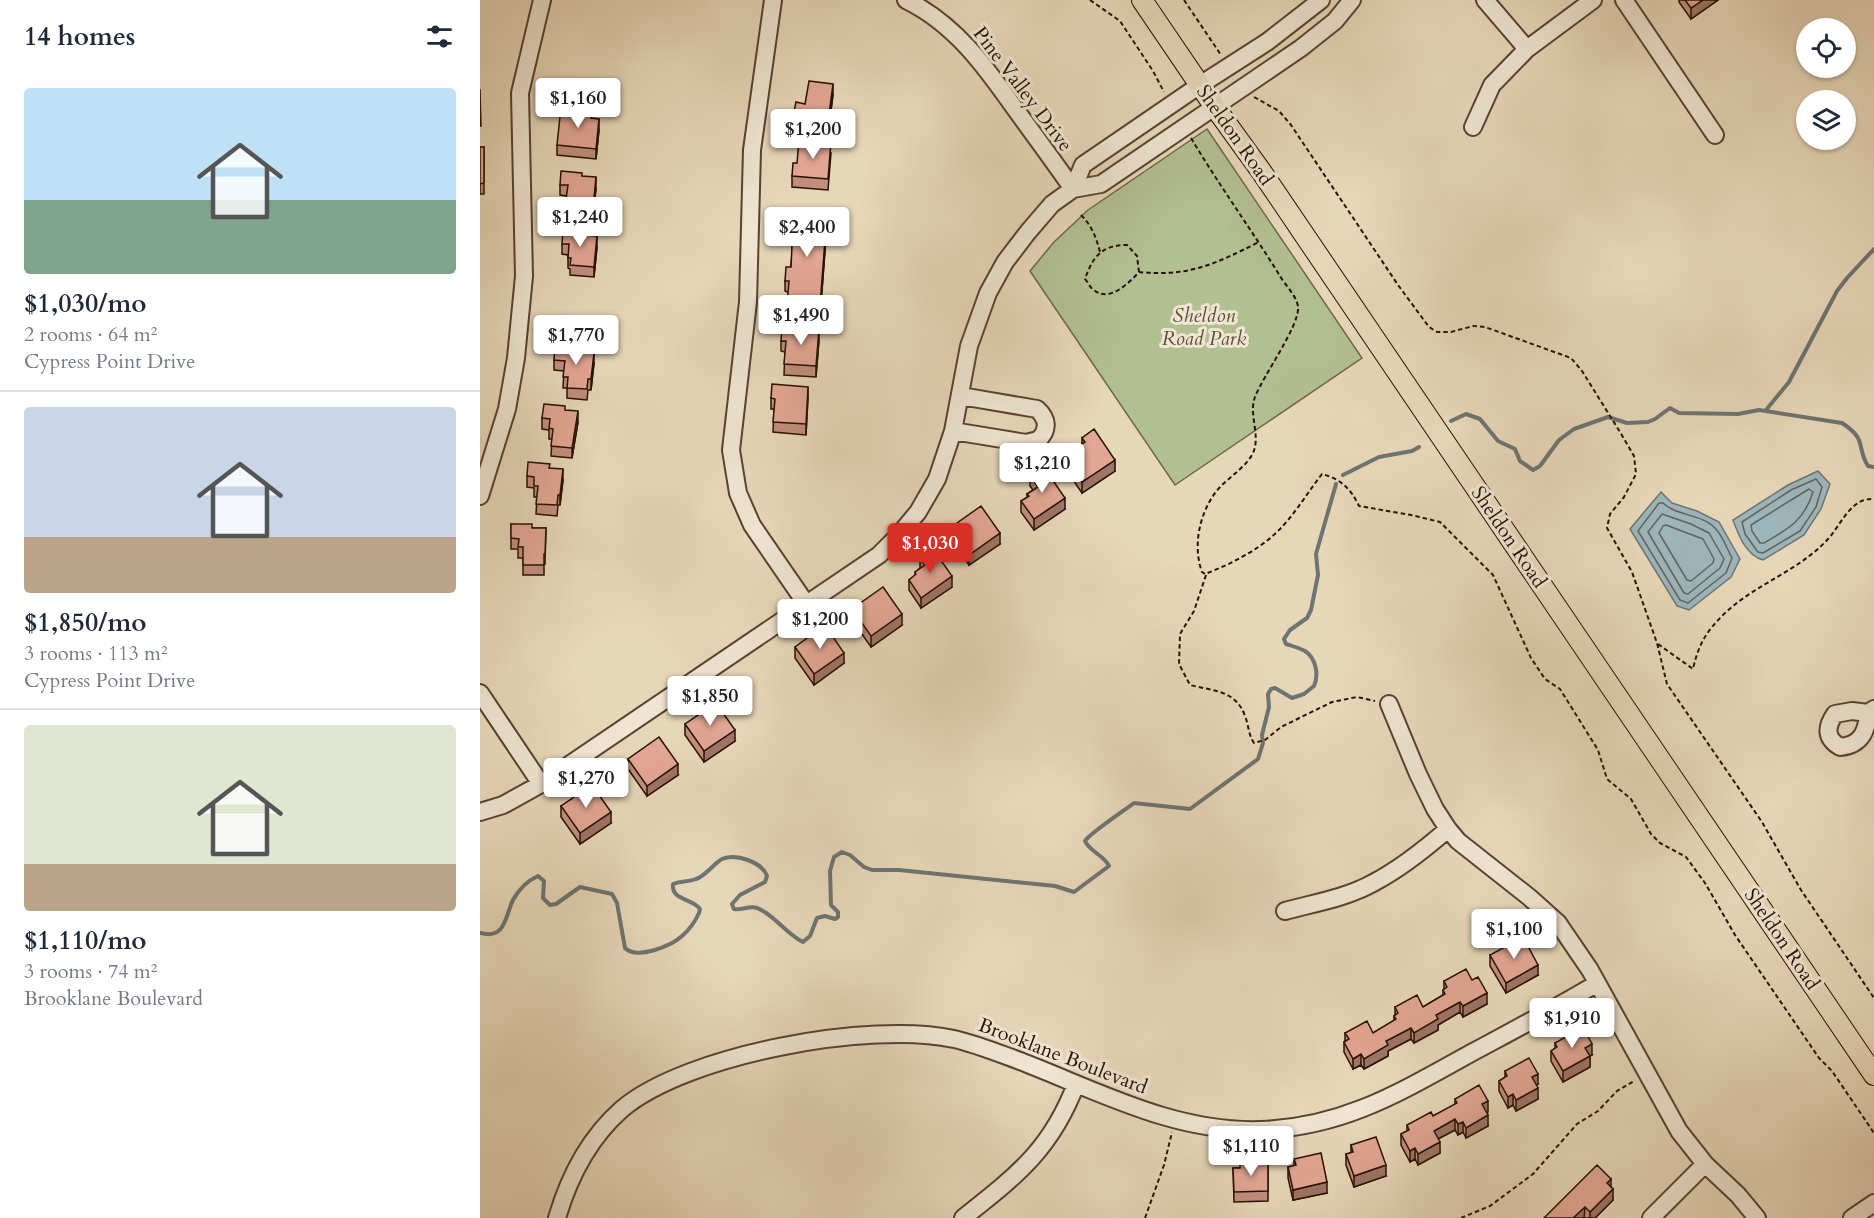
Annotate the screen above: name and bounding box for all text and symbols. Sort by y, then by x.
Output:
map controls [1796,18,1856,150]
button: locate [1796,18,1856,78]
text: 14 homes [24,19,135,54]
icon: filters [423,20,456,53]
street label: Pine Valley Drive [967,21,1079,157]
pin: $1,160 [529,78,627,129]
street label: Sheldon Road [1190,79,1280,191]
text: $1,160 [549,84,607,111]
button: layers [1796,90,1856,150]
pin: $1,200 [764,109,862,160]
text: $1,200 [784,115,842,142]
icon: home [186,127,294,235]
pin: $1,240 [531,197,629,248]
text: $1,240 [551,203,609,230]
pin: $2,400 [758,207,856,258]
text: $2,400 [778,213,836,240]
text: $1,030/mo [24,286,147,321]
pin: $1,490 [752,295,850,346]
text: $1,490 [772,301,830,328]
park label: Sheldon Road Park [1162,302,1246,352]
pin: $1,770 [527,315,625,366]
text: 2 rooms · 64 m² [24,321,157,348]
text: $1,770 [547,321,605,348]
text: Cypress Point Drive [24,348,195,375]
pin: $1,210 [993,443,1091,494]
icon: home [186,446,294,554]
text: $1,210 [1013,449,1071,476]
street label: Sheldon Road [1465,481,1553,593]
pin: $1,030 [881,523,979,574]
text: $1,030 [901,529,959,556]
pin: $1,200 [771,599,869,650]
text: $1,850/mo [24,605,147,640]
text: $1,200 [791,605,849,632]
text: 3 rooms · 113 m² [24,640,168,667]
text: Cypress Point Drive [24,667,195,694]
pin: $1,850 [661,676,759,727]
text: $1,850 [681,682,739,709]
pin: $1,270 [537,758,635,809]
icon: home [186,764,294,872]
text: $1,270 [557,764,615,791]
street label: Sheldon Road [1738,883,1826,995]
pin: $1,100 [1465,909,1563,960]
text: $1,100 [1485,915,1543,942]
text: $1,110/mo [24,923,147,958]
text: 3 rooms · 74 m² [24,958,157,985]
text: Brooklane Boulevard [24,985,203,1012]
pin: $1,910 [1523,998,1621,1049]
text: $1,910 [1543,1004,1601,1031]
street label: Brooklane Boulevard [975,1011,1152,1101]
pin: $1,110 [1202,1126,1300,1177]
text: $1,110 [1222,1132,1280,1159]

